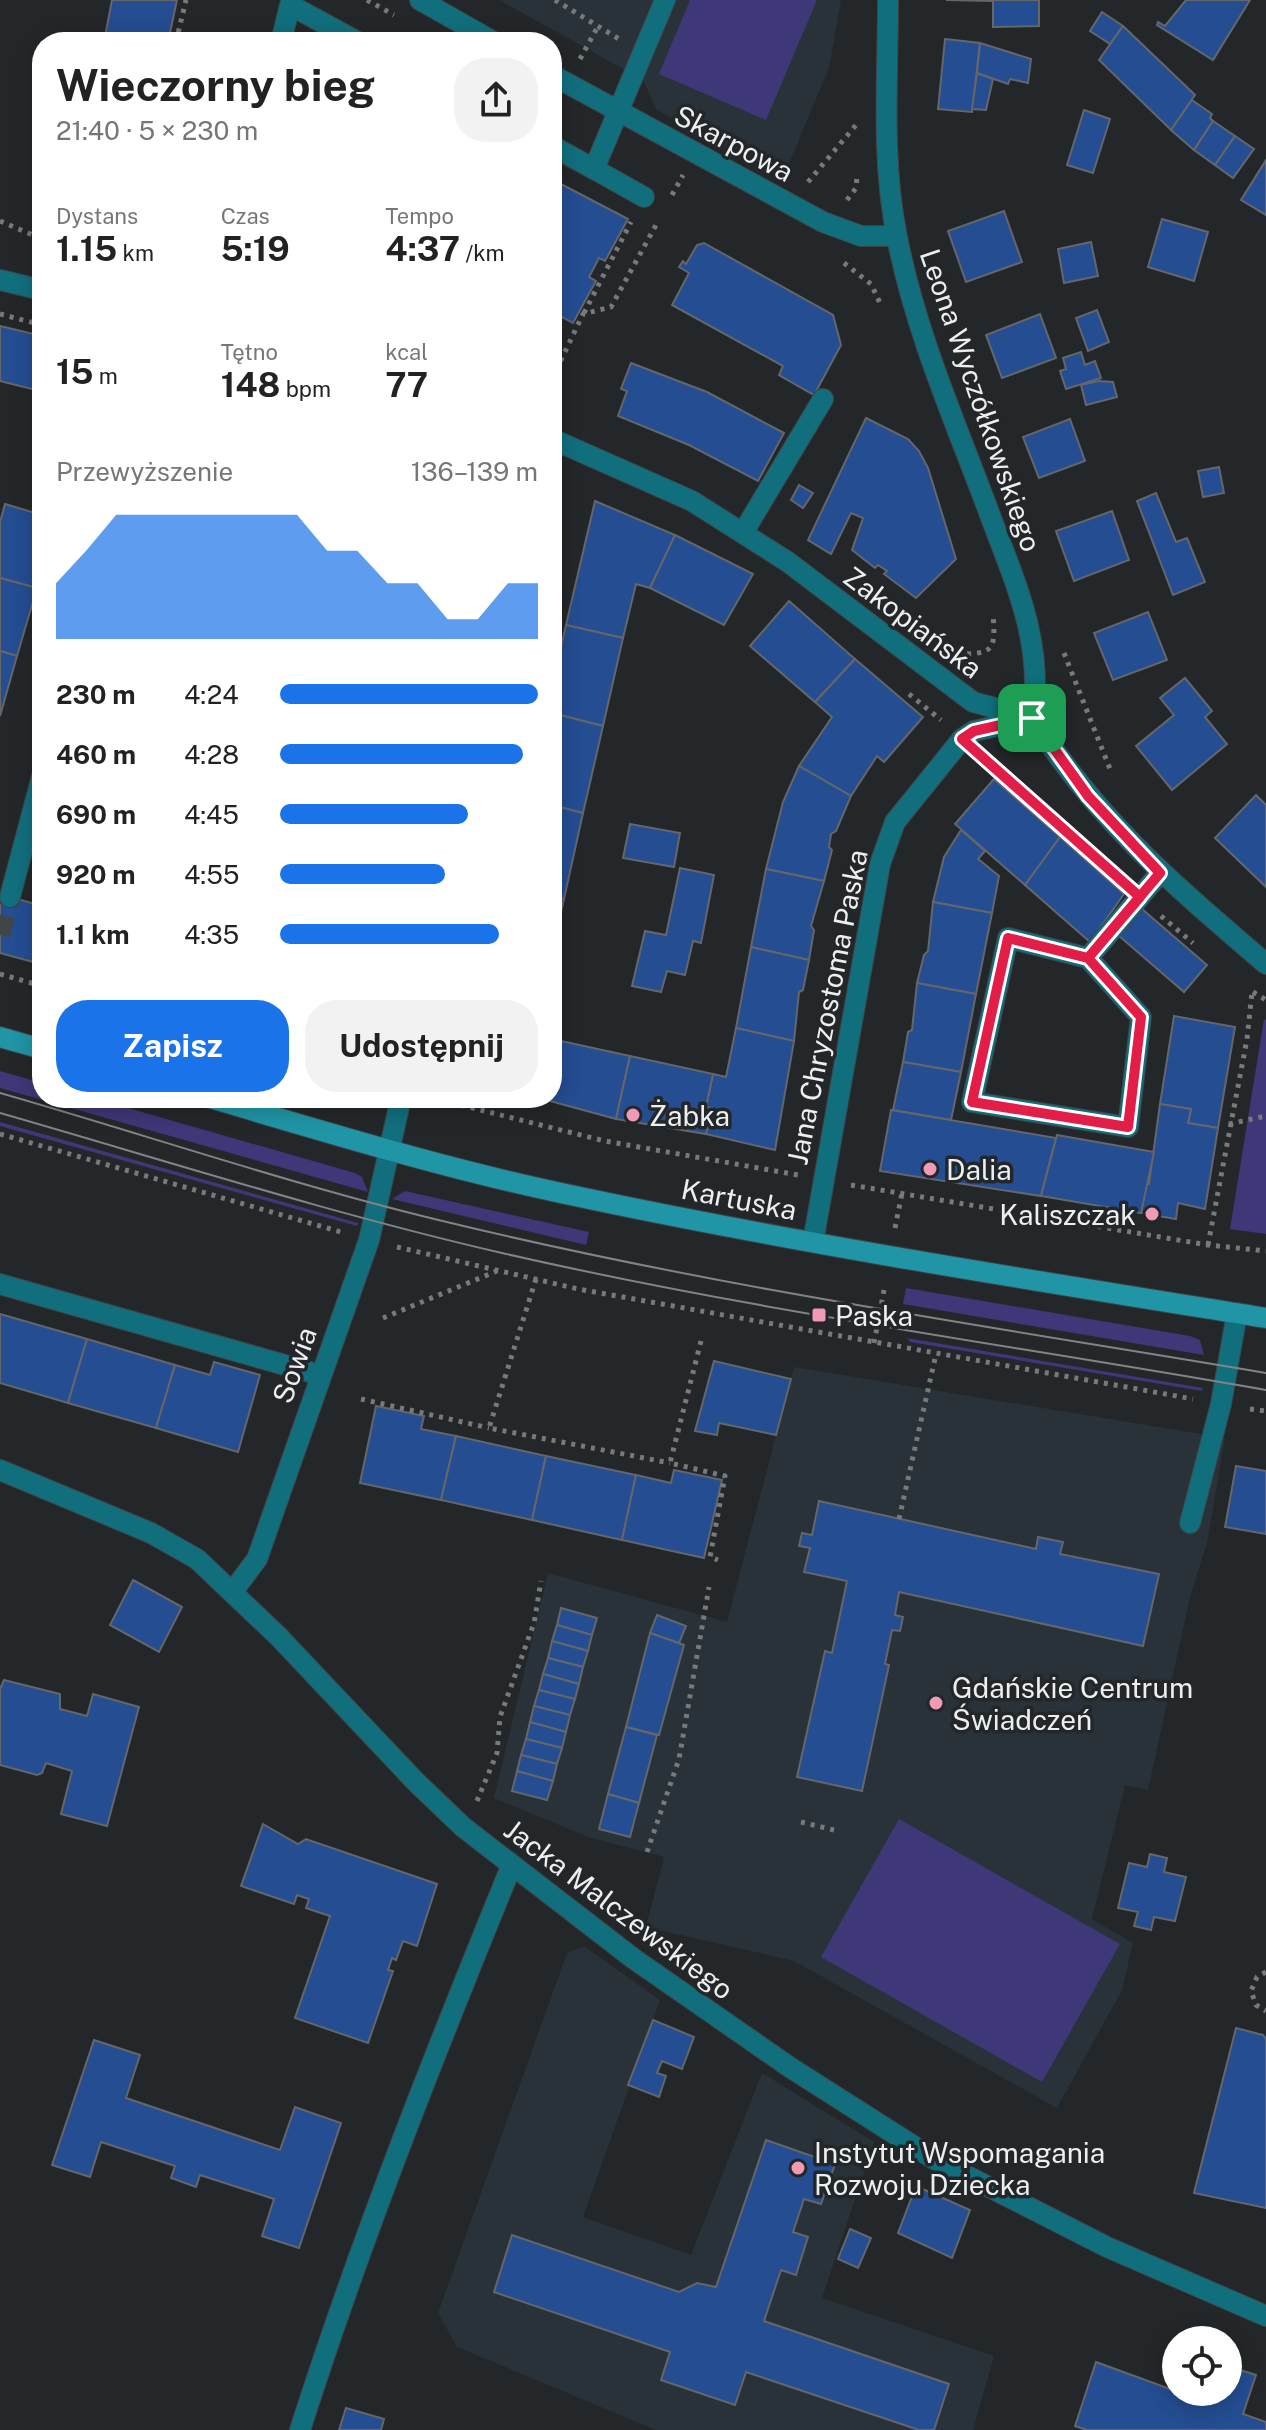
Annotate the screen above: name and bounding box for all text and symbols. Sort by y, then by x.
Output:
button: share [454,58,538,142]
text: Wieczorny bieg [56,59,375,111]
street label: Skarpowa [669,98,799,188]
text: 21:40 · 5 × 230 m [56,115,258,146]
text: Dystans [56,203,138,229]
text: Czas [221,203,270,229]
text: Tempo [385,203,454,229]
text: 1.15 [56,229,117,269]
text: 5:19 [221,229,290,269]
text: 4:37 [385,229,460,269]
text: km [117,240,154,266]
text: /km [460,240,505,266]
street label: Leona Wyczółkowskiego [914,244,1048,556]
text: Tętno [221,339,278,365]
text: kcal [385,339,428,365]
text: 15 [56,352,94,392]
text: m [94,363,118,389]
text: 148 [221,365,280,405]
text: 77 [385,365,428,405]
text: bpm [280,376,331,402]
text: Przewyższenie [56,456,233,487]
text: 136–139 m [411,456,538,487]
street label: Zakopiańska [837,559,989,685]
text: 230 m [56,679,136,710]
text: 4:24 [184,679,239,710]
pin [998,684,1066,752]
icon: arrive [1010,696,1054,740]
text: 460 m [56,739,136,770]
text: 4:28 [184,739,239,770]
text: 690 m [56,799,136,830]
text: 4:45 [184,799,239,830]
street label: Jana Chryzostoma Paska [780,847,874,1167]
text: 920 m [56,859,136,890]
text: 4:55 [184,859,240,890]
text: 1.1 km [56,919,129,950]
text: 4:35 [184,919,239,950]
button: Zapisz [56,1000,289,1092]
button: Udostępnij [305,1000,538,1092]
place label: Żabka [649,1099,730,1132]
marker: Żabka [624,1106,642,1124]
place label: Dalia [946,1153,1012,1186]
marker: Dalia [921,1160,939,1178]
street label: Kartuska [678,1172,800,1226]
place label: Kaliszczak [999,1198,1136,1231]
marker: Kaliszczak [1143,1205,1161,1223]
place label: Paska [835,1299,913,1332]
marker: Paska [810,1306,828,1324]
street label: Sowia [265,1322,323,1408]
place label: Gdańskie Centrum Świadczeń [952,1671,1193,1736]
marker: Gdańskie Centrum Świadczeń [927,1694,945,1712]
street label: Jacka Malczewskiego [498,1812,740,2006]
place label: Instytut Wspomagania Rozwoju Dziecka [814,2136,1105,2201]
marker: Instytut Wspomagania Rozwoju Dziecka [789,2159,807,2177]
map controls [1162,2326,1242,2406]
button: locate [1162,2326,1242,2406]

